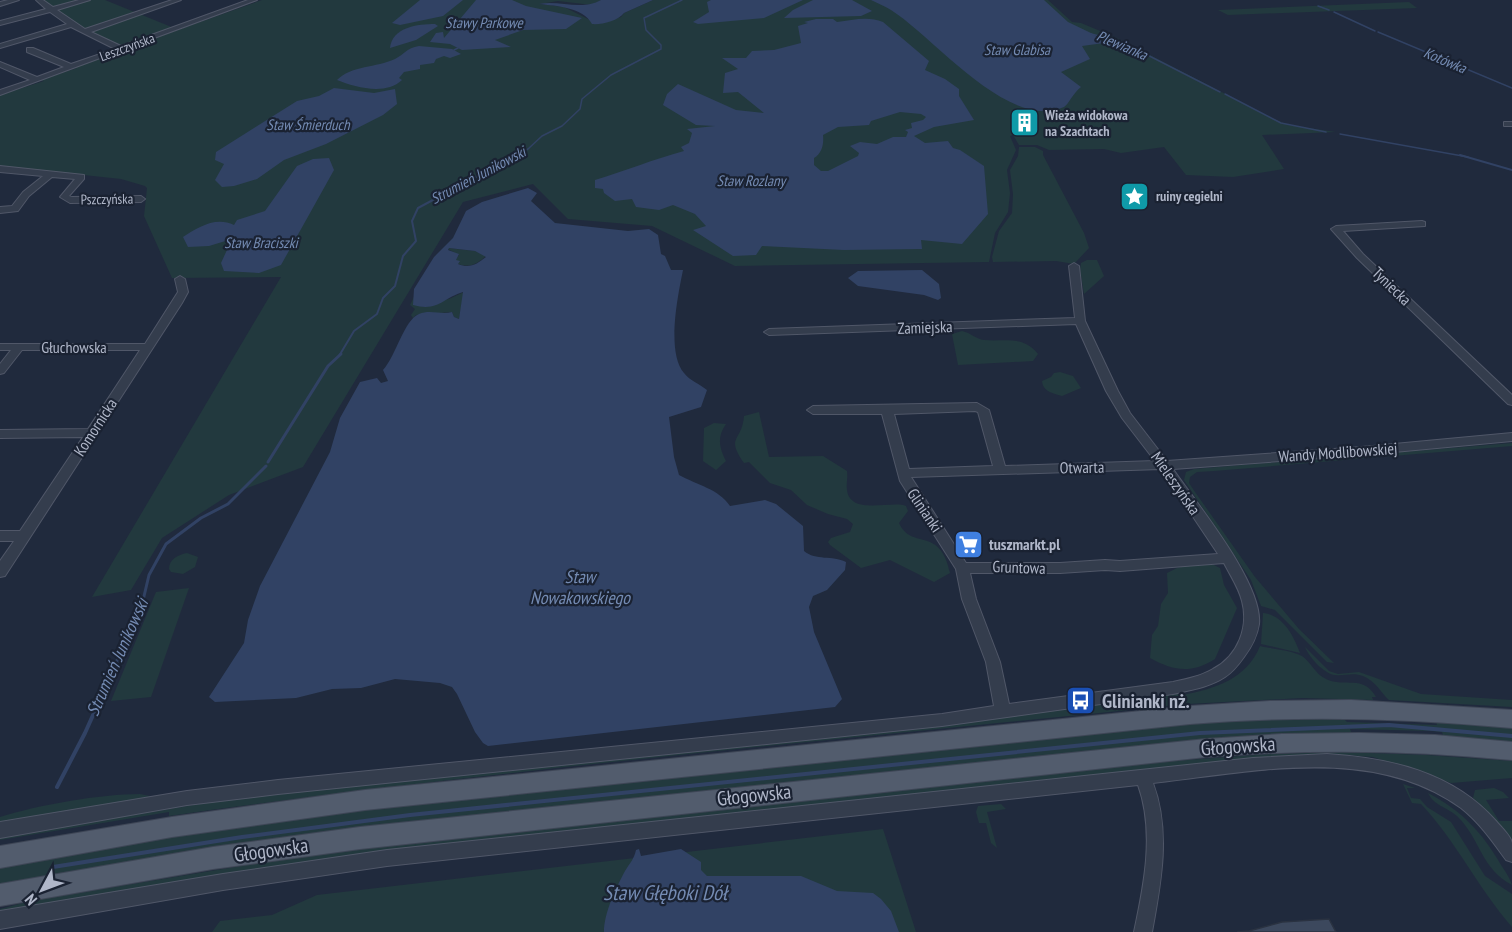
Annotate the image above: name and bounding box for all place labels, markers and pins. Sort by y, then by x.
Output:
place label: Wieża widokowa na Szachtach [1044,106,1128,140]
building icon: Wieża widokowa na Szachtach [1008,107,1040,139]
place icon: ruiny cegielni [1119,180,1151,212]
place label: ruiny cegielni [1156,187,1223,205]
supermarket icon: tuszmarkt.pl [952,528,984,560]
place label: tuszmarkt.pl [989,534,1060,554]
bus stop icon: Glinianki nż. [1065,685,1097,717]
place label: Glinianki nż. [1102,688,1190,714]

